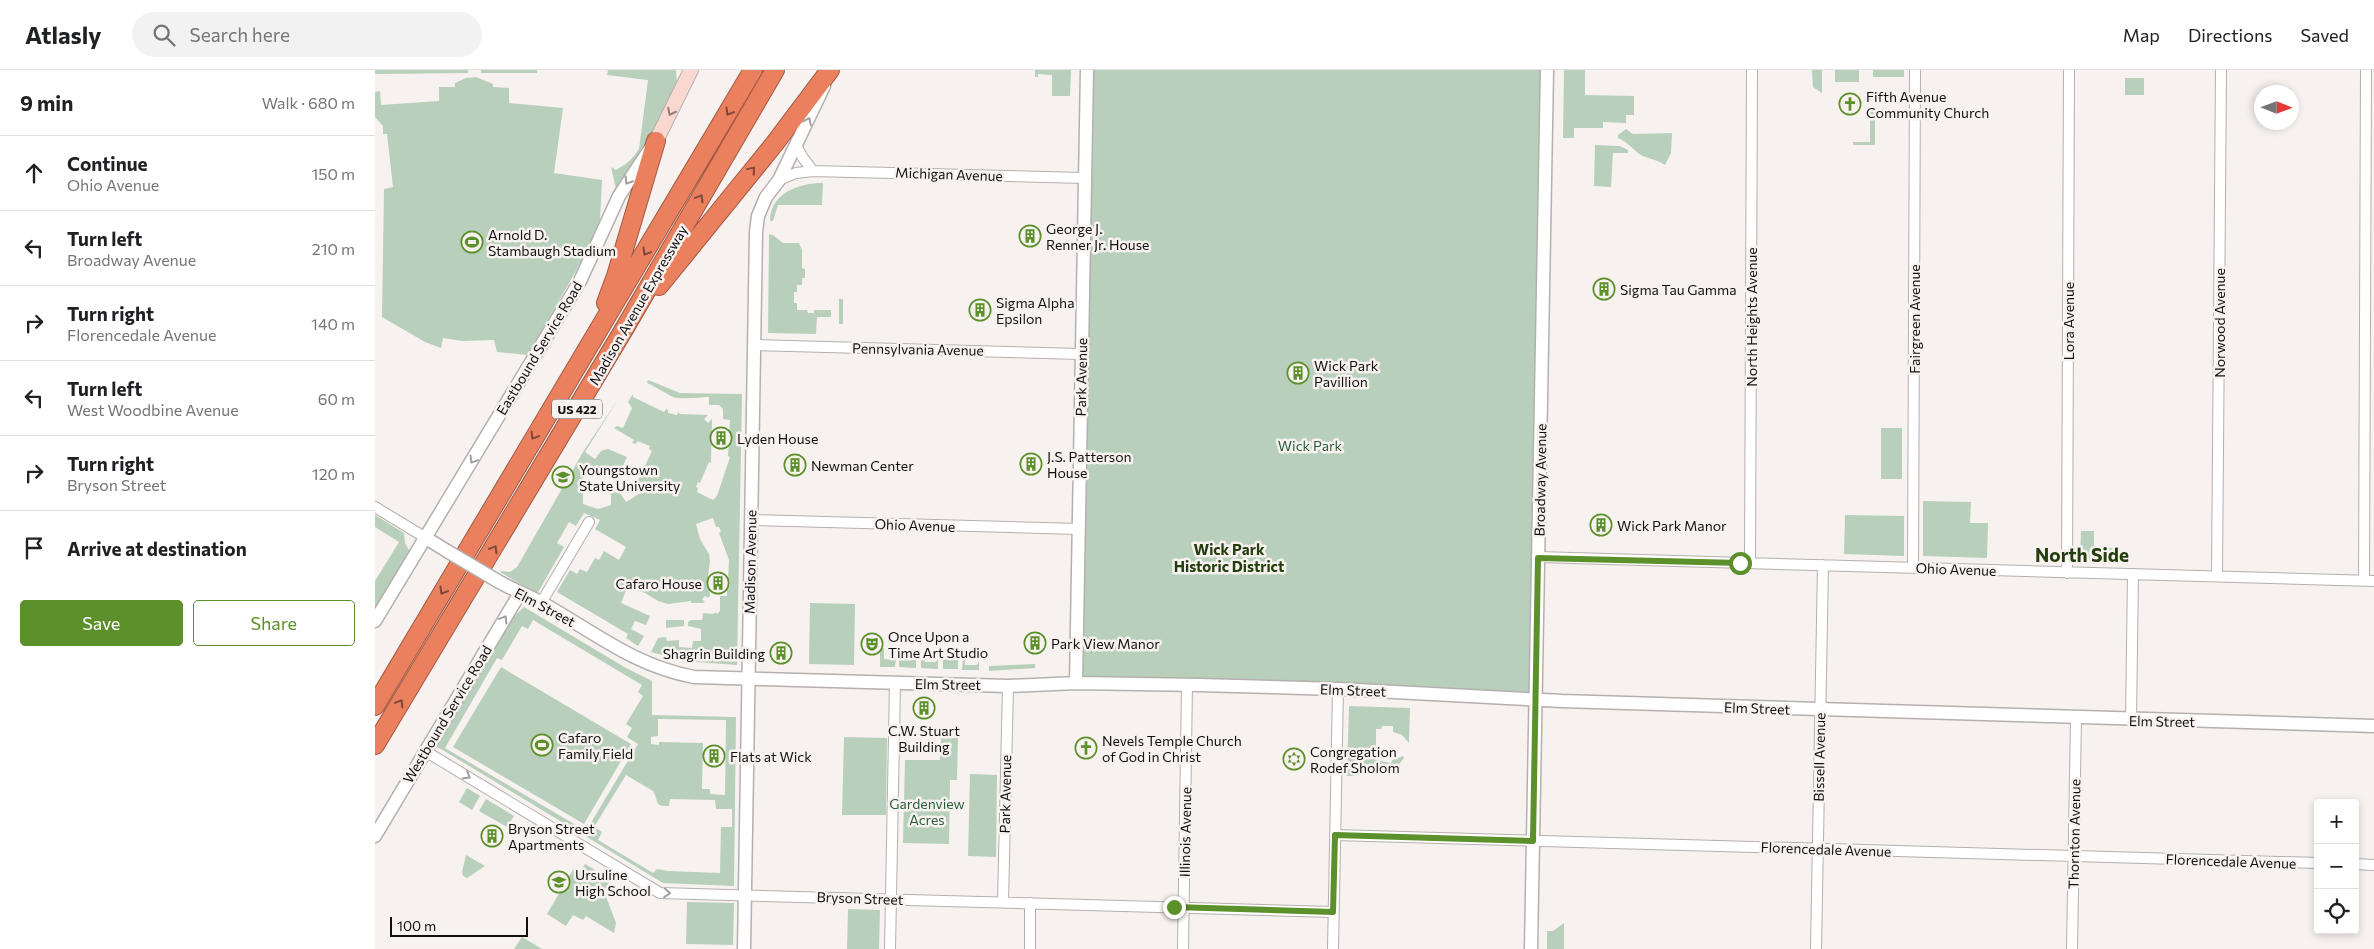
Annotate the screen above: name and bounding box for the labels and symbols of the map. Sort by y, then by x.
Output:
north arrow [2254,85,2299,130]
place label: Fifth Avenue Community Church [1866,88,1989,121]
church icon: Fifth Avenue Community Church [1838,92,1862,116]
one-way arrow [667,107,677,116]
one-way arrow [725,107,735,116]
one-way arrow [802,117,812,126]
street label: Michigan Avenue [895,164,1003,184]
one-way arrow [747,167,756,176]
one-way arrow [624,175,634,184]
one-way arrow [694,194,704,203]
place label: George J. Renner Jr. House [1046,220,1149,253]
street label: Madison Avenue Expressway [585,222,691,388]
building icon: George J. Renner Jr. House [1018,224,1042,248]
place label: Arnold D. Stambaugh Stadium [488,226,616,259]
sports icon: Arnold D. Stambaugh Stadium [460,230,484,254]
one-way arrow [643,247,653,256]
street label: North Heights Avenue [1743,247,1760,387]
street label: Fairgreen Avenue [1906,264,1923,374]
street label: Norwood Avenue [2211,268,2228,378]
building icon: Sigma Tau Gamma [1592,277,1616,301]
street label: Eastbound Service Road [492,278,586,418]
place label: Sigma Tau Gamma [1620,281,1737,298]
street label: Lora Avenue [2060,282,2077,360]
place label: Sigma Alpha Epsilon [996,294,1074,327]
building icon: Sigma Alpha Epsilon [968,298,992,322]
street label: Park Avenue [1072,338,1090,416]
street label: Pennsylvania Avenue [852,339,984,359]
place label: Wick Park Pavillion [1314,357,1379,390]
building icon: Wick Park Pavillion [1286,361,1310,385]
road number: US 422 [552,399,602,418]
street label: Broadway Avenue [1531,423,1549,537]
building icon: Lyden House [709,426,733,450]
one-way arrow [531,430,541,439]
place label: Lyden House [737,430,818,447]
park label: Wick Park [1278,437,1343,454]
place label: J.S. Patterson House [1047,448,1132,481]
building icon: J.S. Patterson House [1019,452,1043,476]
building icon: Newman Center [783,453,807,477]
one-way arrow [469,455,479,464]
place label: Newman Center [811,457,914,474]
place label: Youngstown State University [579,461,680,494]
school or university icon: Youngstown State University [551,465,575,489]
street label: Madison Avenue [741,510,759,614]
building icon: Wick Park Manor [1589,513,1613,537]
street label: Ohio Avenue [874,515,956,535]
place label: Wick Park Manor [1617,517,1727,534]
district label: Wick Park Historic District [1174,540,1284,575]
district label: North Side [2035,543,2129,566]
one-way arrow [487,545,497,554]
route start [1729,552,1752,575]
street label: Ohio Avenue [1915,559,1997,579]
building icon: Cafaro House [706,571,730,595]
place label: Cafaro House [616,575,702,592]
street label: Elm Street [512,584,578,630]
one-way arrow [439,585,449,594]
one-way arrow [498,616,508,625]
place label: Once Upon a Time Art Studio [888,628,988,661]
building icon: Park View Manor [1023,631,1047,655]
theatre icon: Once Upon a Time Art Studio [860,632,884,656]
place label: Park View Manor [1051,635,1160,652]
building icon: Shagrin Building [769,641,793,665]
street label: Westbound Service Road [399,642,495,786]
place label: Shagrin Building [663,645,765,662]
street label: Elm Street [915,675,982,693]
street label: Elm Street [1320,680,1387,700]
building icon: C.W. Stuart Building [912,696,936,720]
street label: Elm Street [1724,698,1791,718]
one-way arrow [393,699,403,708]
street label: Bissell Avenue [1810,712,1828,802]
street label: Elm Street [2129,712,2196,730]
place label: C.W. Stuart Building [888,722,960,755]
place label: Cafaro Family Field [558,729,633,762]
place label: Nevels Temple Church of God in Christ [1102,732,1242,765]
sports icon: Cafaro Family Field [530,733,554,757]
church icon: Nevels Temple Church of God in Christ [1074,736,1098,760]
place label: Congregation Rodef Sholom [1310,743,1400,776]
building icon: Flats at Wick [702,744,726,768]
synagogue icon: Congregation Rodef Sholom [1282,747,1306,771]
place label: Flats at Wick [730,748,812,765]
street label: Park Avenue [996,755,1014,833]
one-way arrow [462,770,471,780]
street label: Thornton Avenue [2065,779,2083,889]
street label: Illinois Avenue [1176,787,1194,877]
park label: Gardenview Acres [889,795,965,828]
place label: Bryson Street Apartments [508,820,595,853]
building icon: Bryson Street Apartments [480,824,504,848]
street label: Florencedale Avenue [1760,838,1892,860]
street label: Florencedale Avenue [2165,850,2297,872]
place label: Ursuline High School [575,866,651,899]
school or university icon: Ursuline High School [547,870,571,894]
one-way arrow [664,887,672,898]
street label: Bryson Street [816,888,904,908]
route end [1163,896,1186,919]
scale bar [390,914,527,937]

